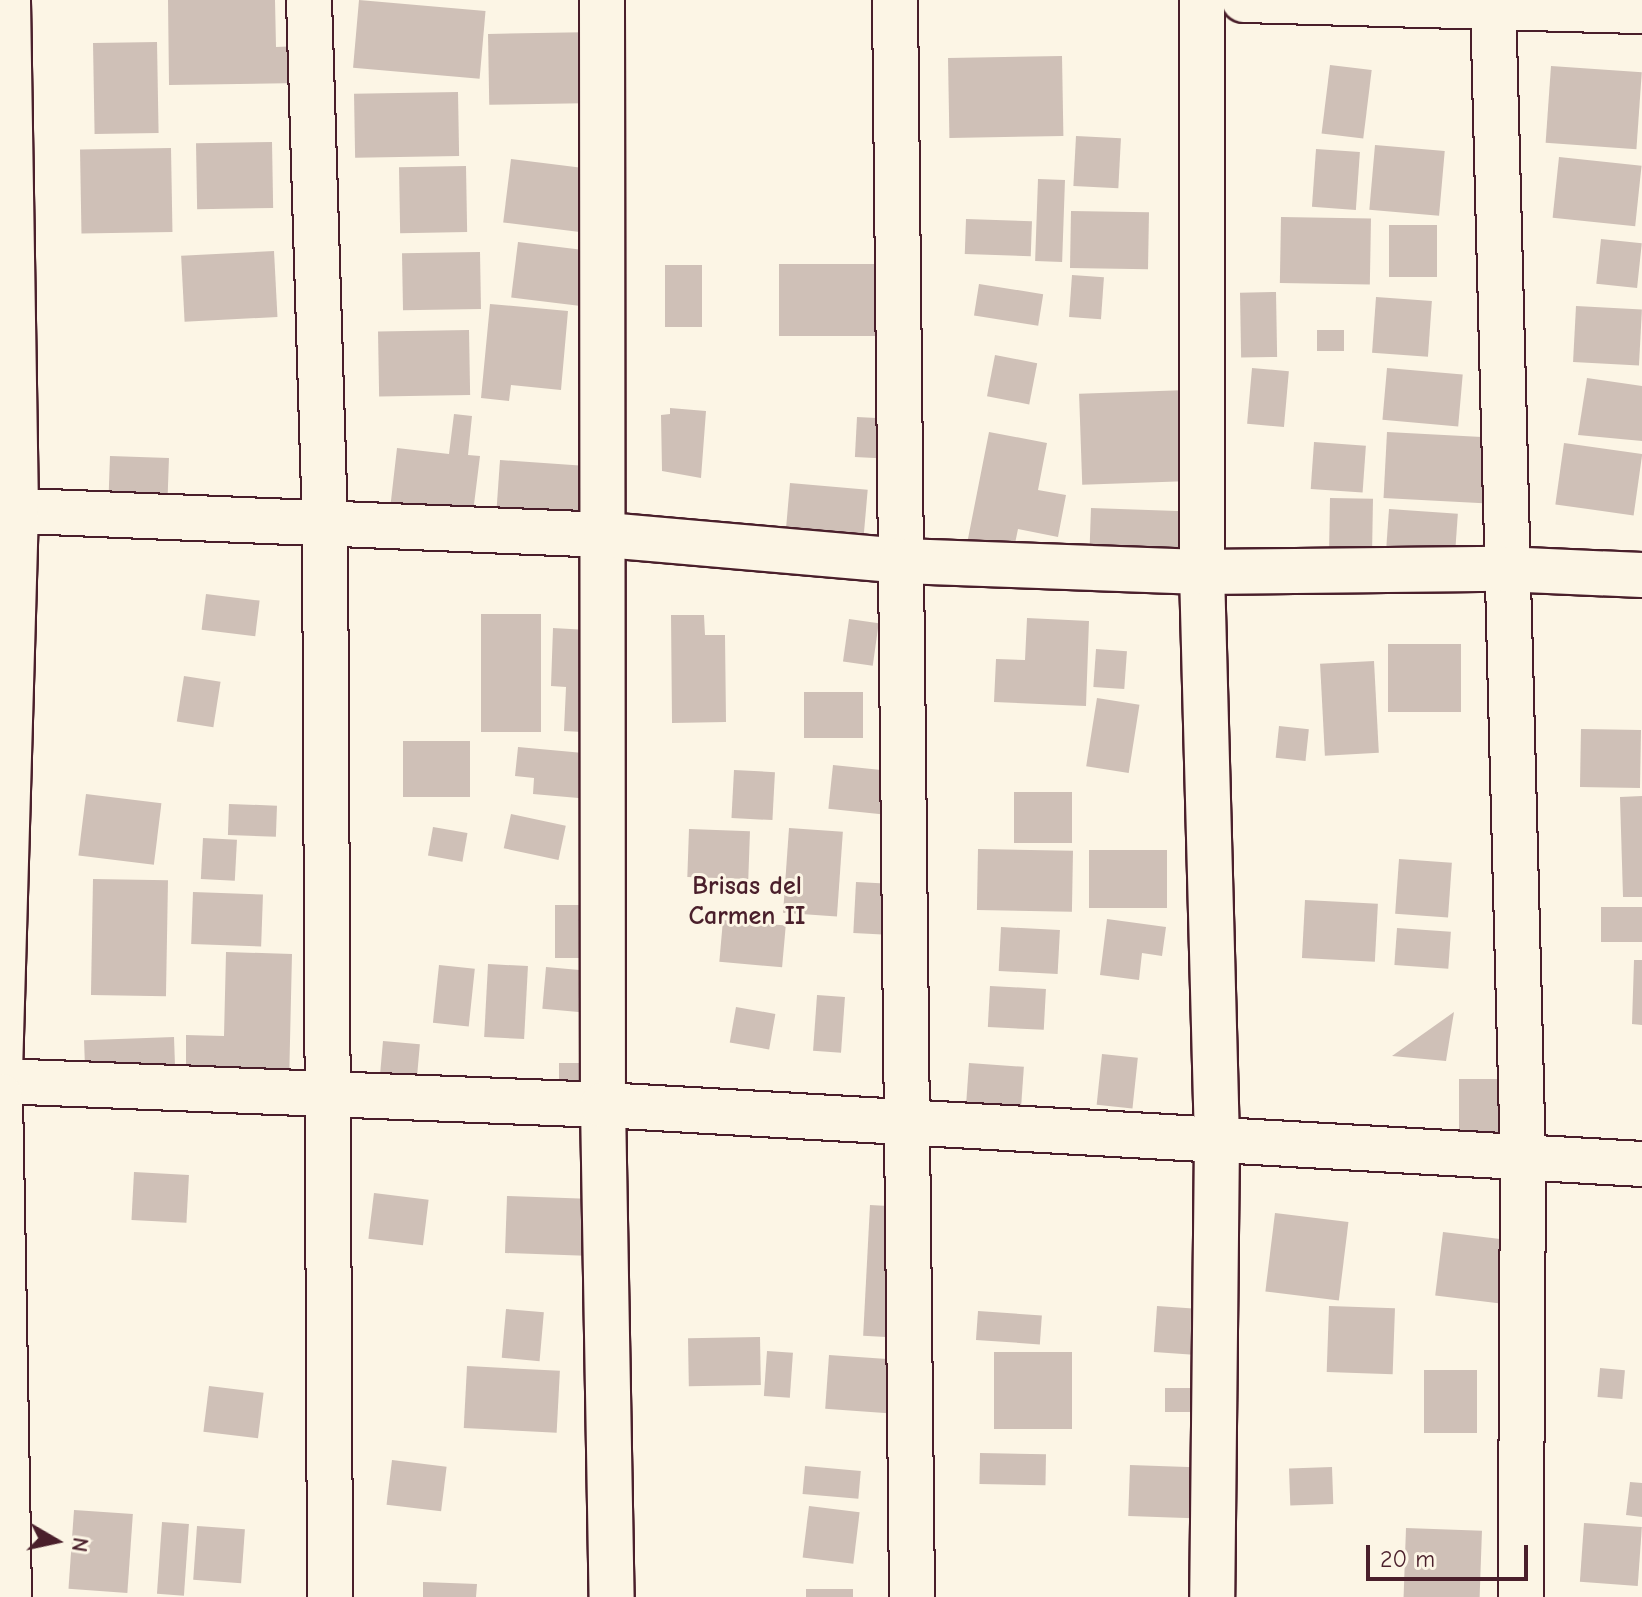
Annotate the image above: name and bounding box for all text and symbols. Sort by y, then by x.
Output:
district label: Brisas del Carmen II [688,871,806,932]
north arrow [16,1501,96,1581]
scale bar [1370,1529,1532,1579]
text: N [66,1536,94,1554]
text: 20 m [1380,1545,1435,1573]

